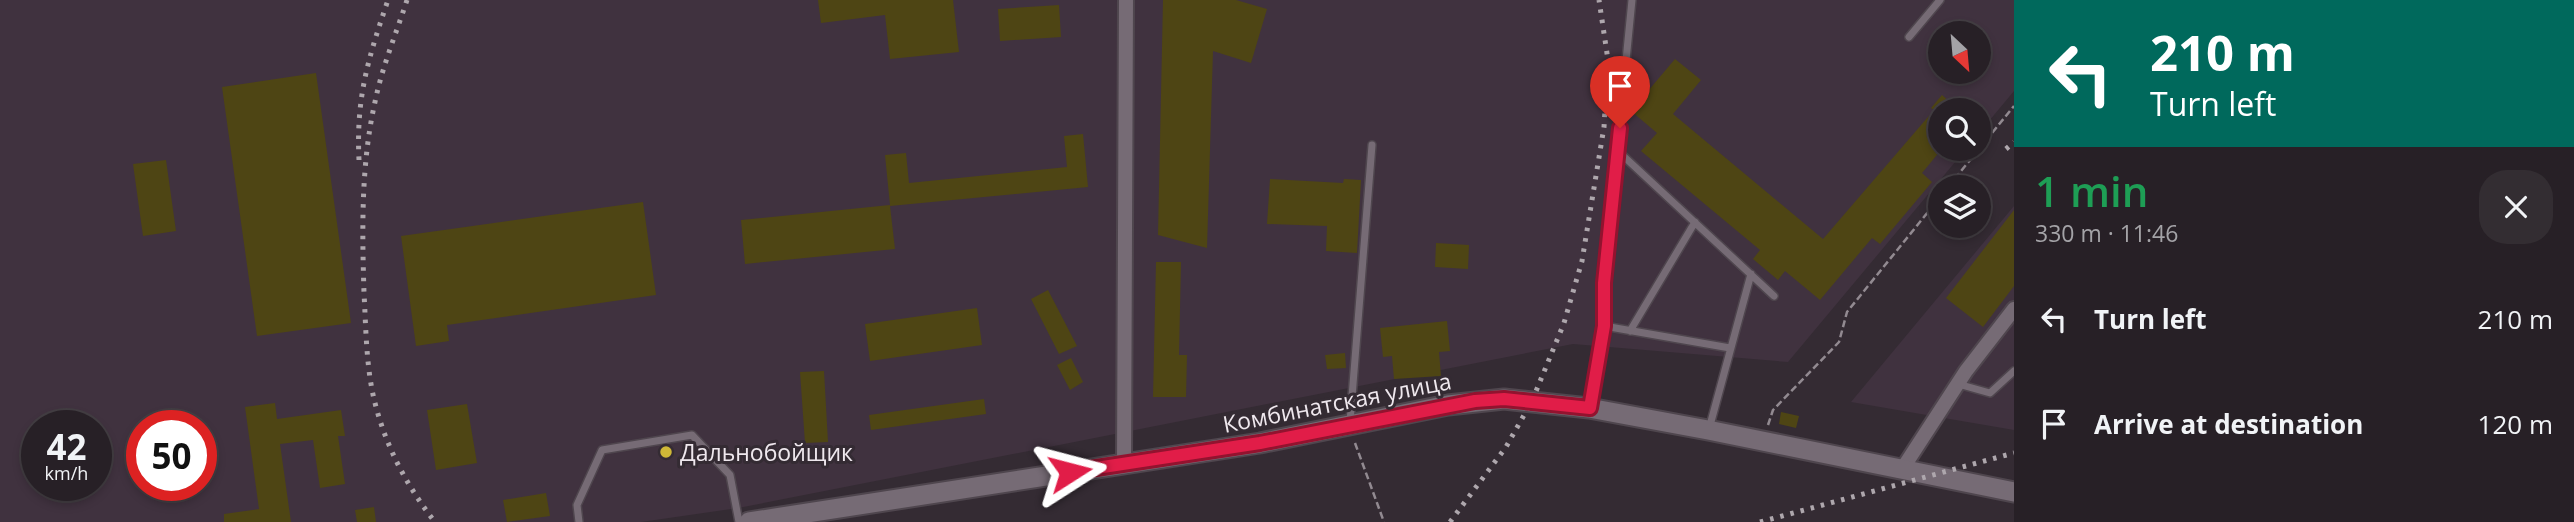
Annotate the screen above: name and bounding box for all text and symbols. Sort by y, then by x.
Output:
text: 210 m [2150,19,2295,85]
north arrow [1928,21,1992,84]
map controls [1928,21,1991,238]
icon: left [2035,28,2126,119]
pin [1590,56,1650,128]
icon: arrive [1601,67,1639,105]
text: Turn left [2150,82,2276,125]
button: search [1928,98,1991,161]
text: 1 min [2035,162,2148,219]
button: close [2479,170,2553,244]
button: layers [1928,175,1991,238]
text: 330 m · 11:46 [2035,217,2178,249]
icon: left [2035,300,2073,338]
text: Turn left [2094,301,2206,337]
text: 210 m [2478,301,2553,337]
street label: Комбинатская улица [1220,364,1454,440]
icon: arrive [2035,405,2073,443]
text: Arrive at destination [2094,406,2363,442]
text: 120 m [2478,406,2553,442]
speed limit sign: 50 [126,410,217,501]
text: 42 [46,423,87,470]
position arrow [1033,435,1107,509]
place label: Дальнобойщик [680,436,853,468]
marker: Дальнобойщик [658,444,674,460]
text: km/h [45,461,88,485]

